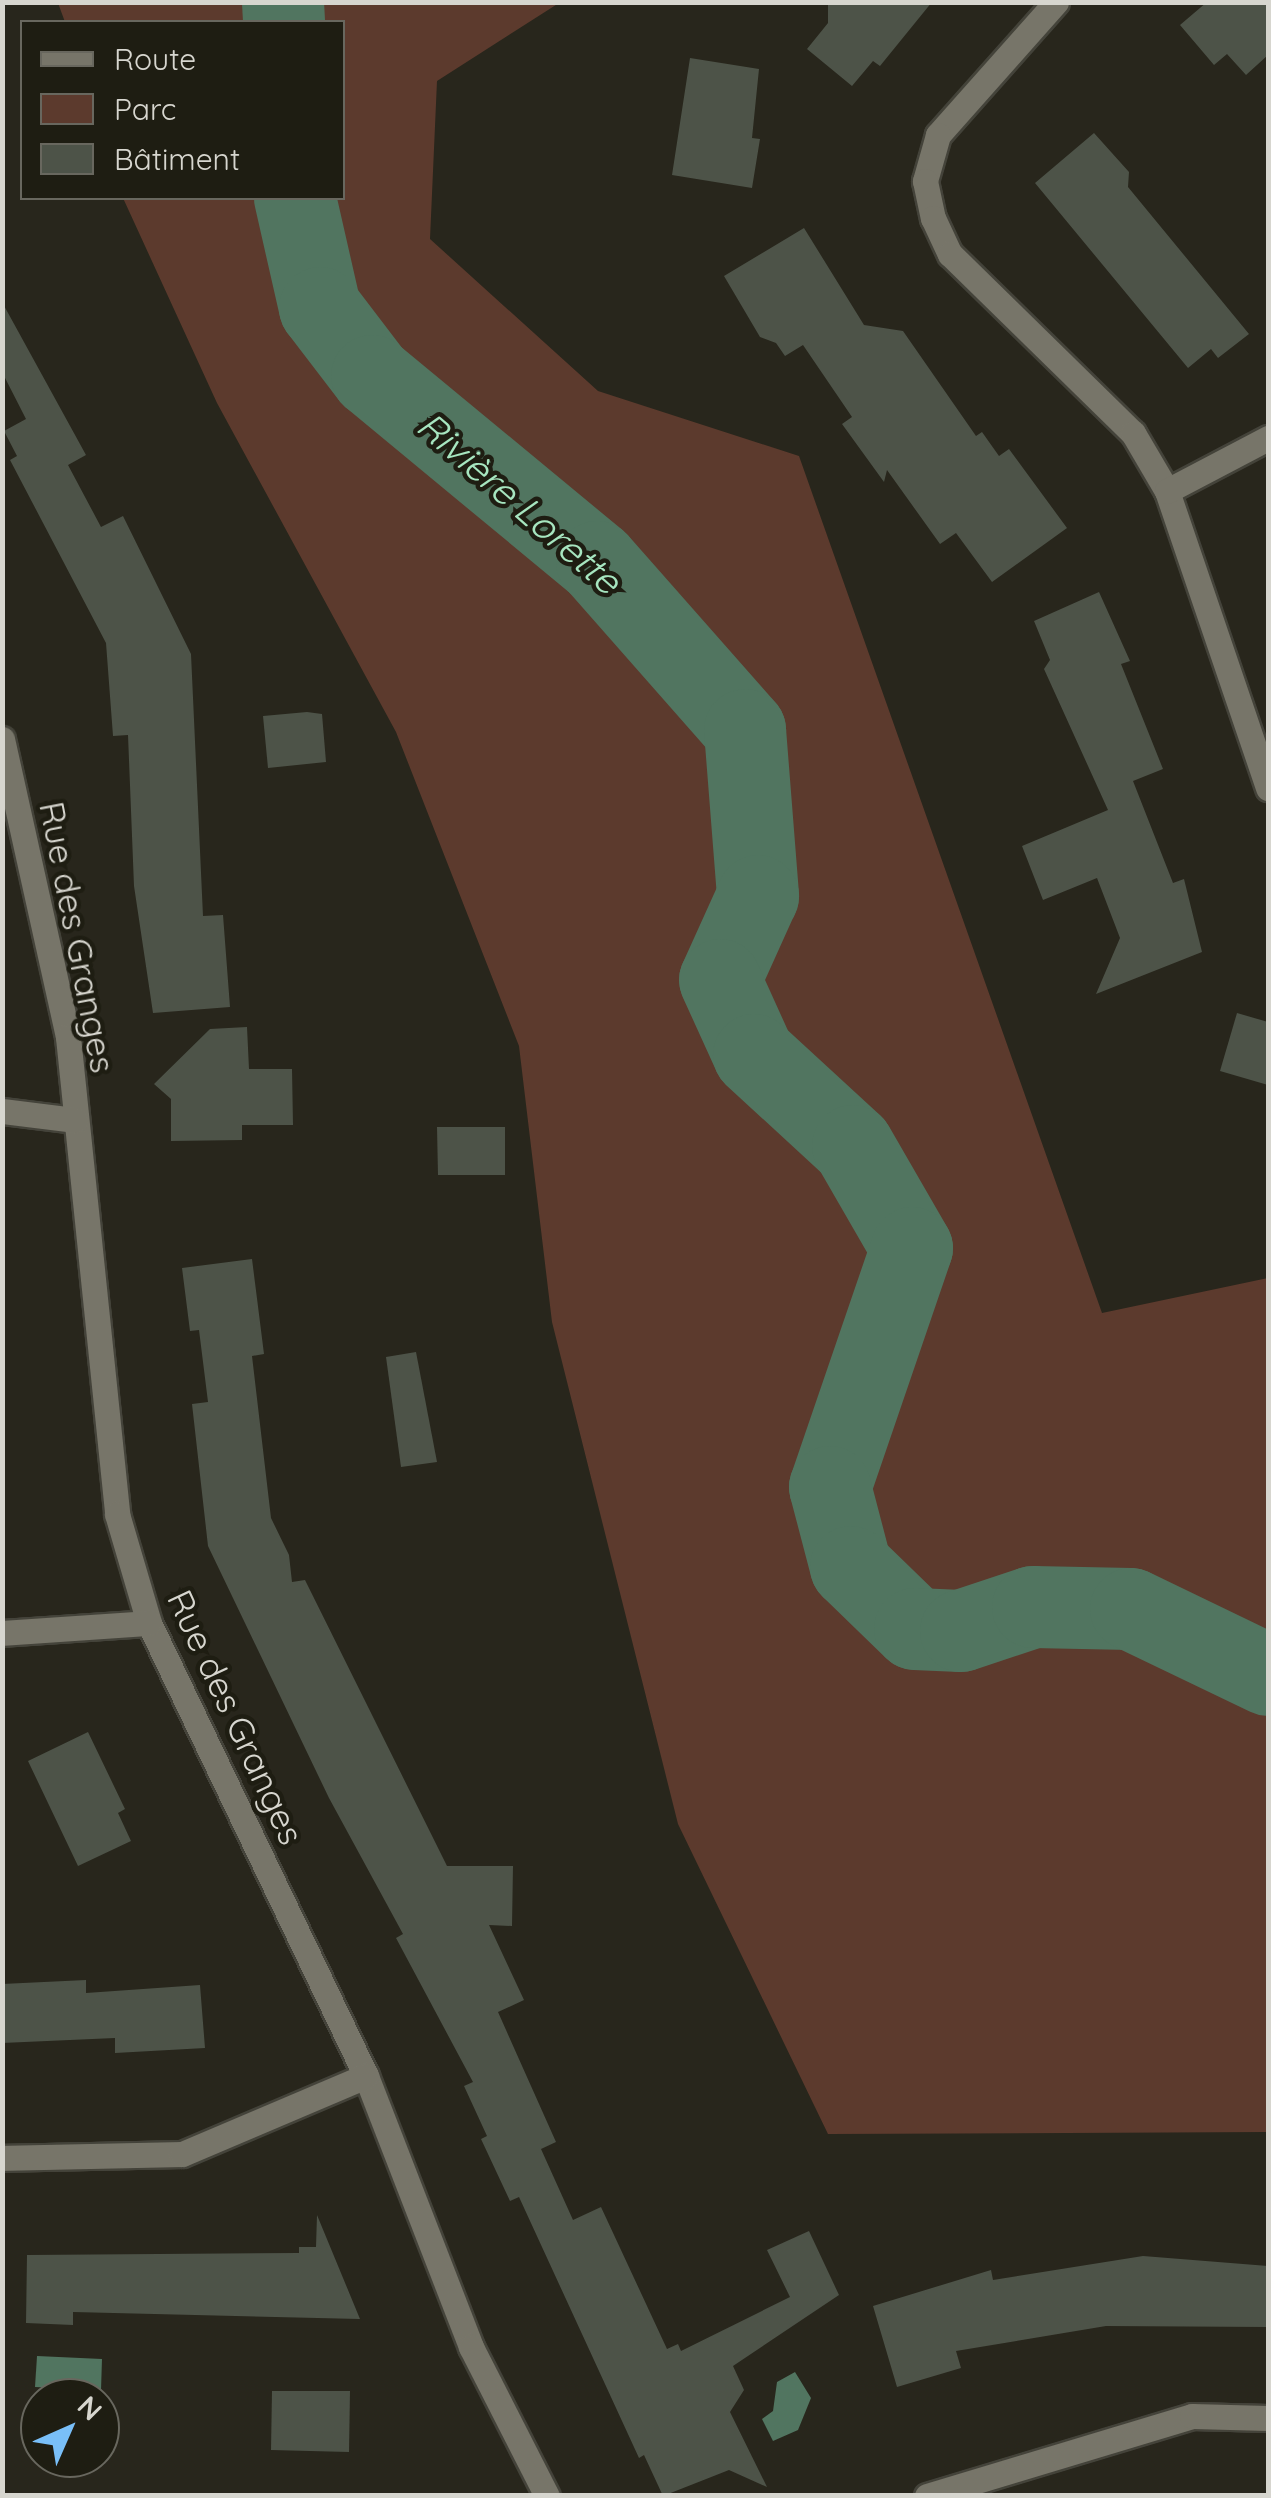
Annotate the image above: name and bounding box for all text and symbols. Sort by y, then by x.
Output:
legend [20,20,345,200]
text: Route [114,40,196,78]
text: Parc [114,90,176,128]
text: Bâtiment [114,140,240,178]
water label: Rivière Lorette [408,402,630,604]
street label: Rue des Granges [31,798,125,1076]
street label: Rue des Granges [159,1583,313,1851]
north arrow [20,2378,120,2478]
text: N [70,2388,110,2428]

